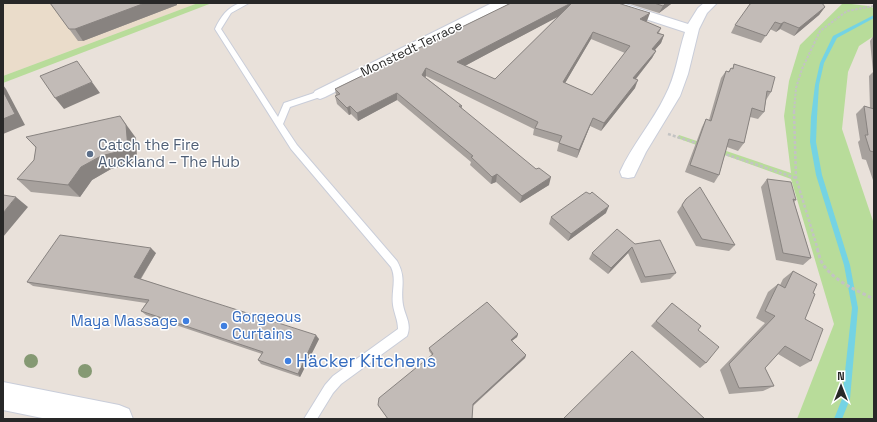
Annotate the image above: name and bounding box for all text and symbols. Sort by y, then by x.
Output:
street label: Monstedt Terrace [358,16,465,80]
place label: Catch the Fire Auckland – The Hub [98,135,240,171]
marker: Catch the Fire Auckland – The Hub [85,149,95,159]
place label: Gorgeous Curtains [232,307,302,343]
place label: Maya Massage [71,311,178,330]
marker: Maya Massage [181,316,191,326]
marker: Gorgeous Curtains [219,321,229,331]
place label: Häcker Kitchens [296,349,436,372]
marker: Häcker Kitchens [283,356,293,366]
north arrow [821,366,861,406]
text: N [837,369,845,383]

